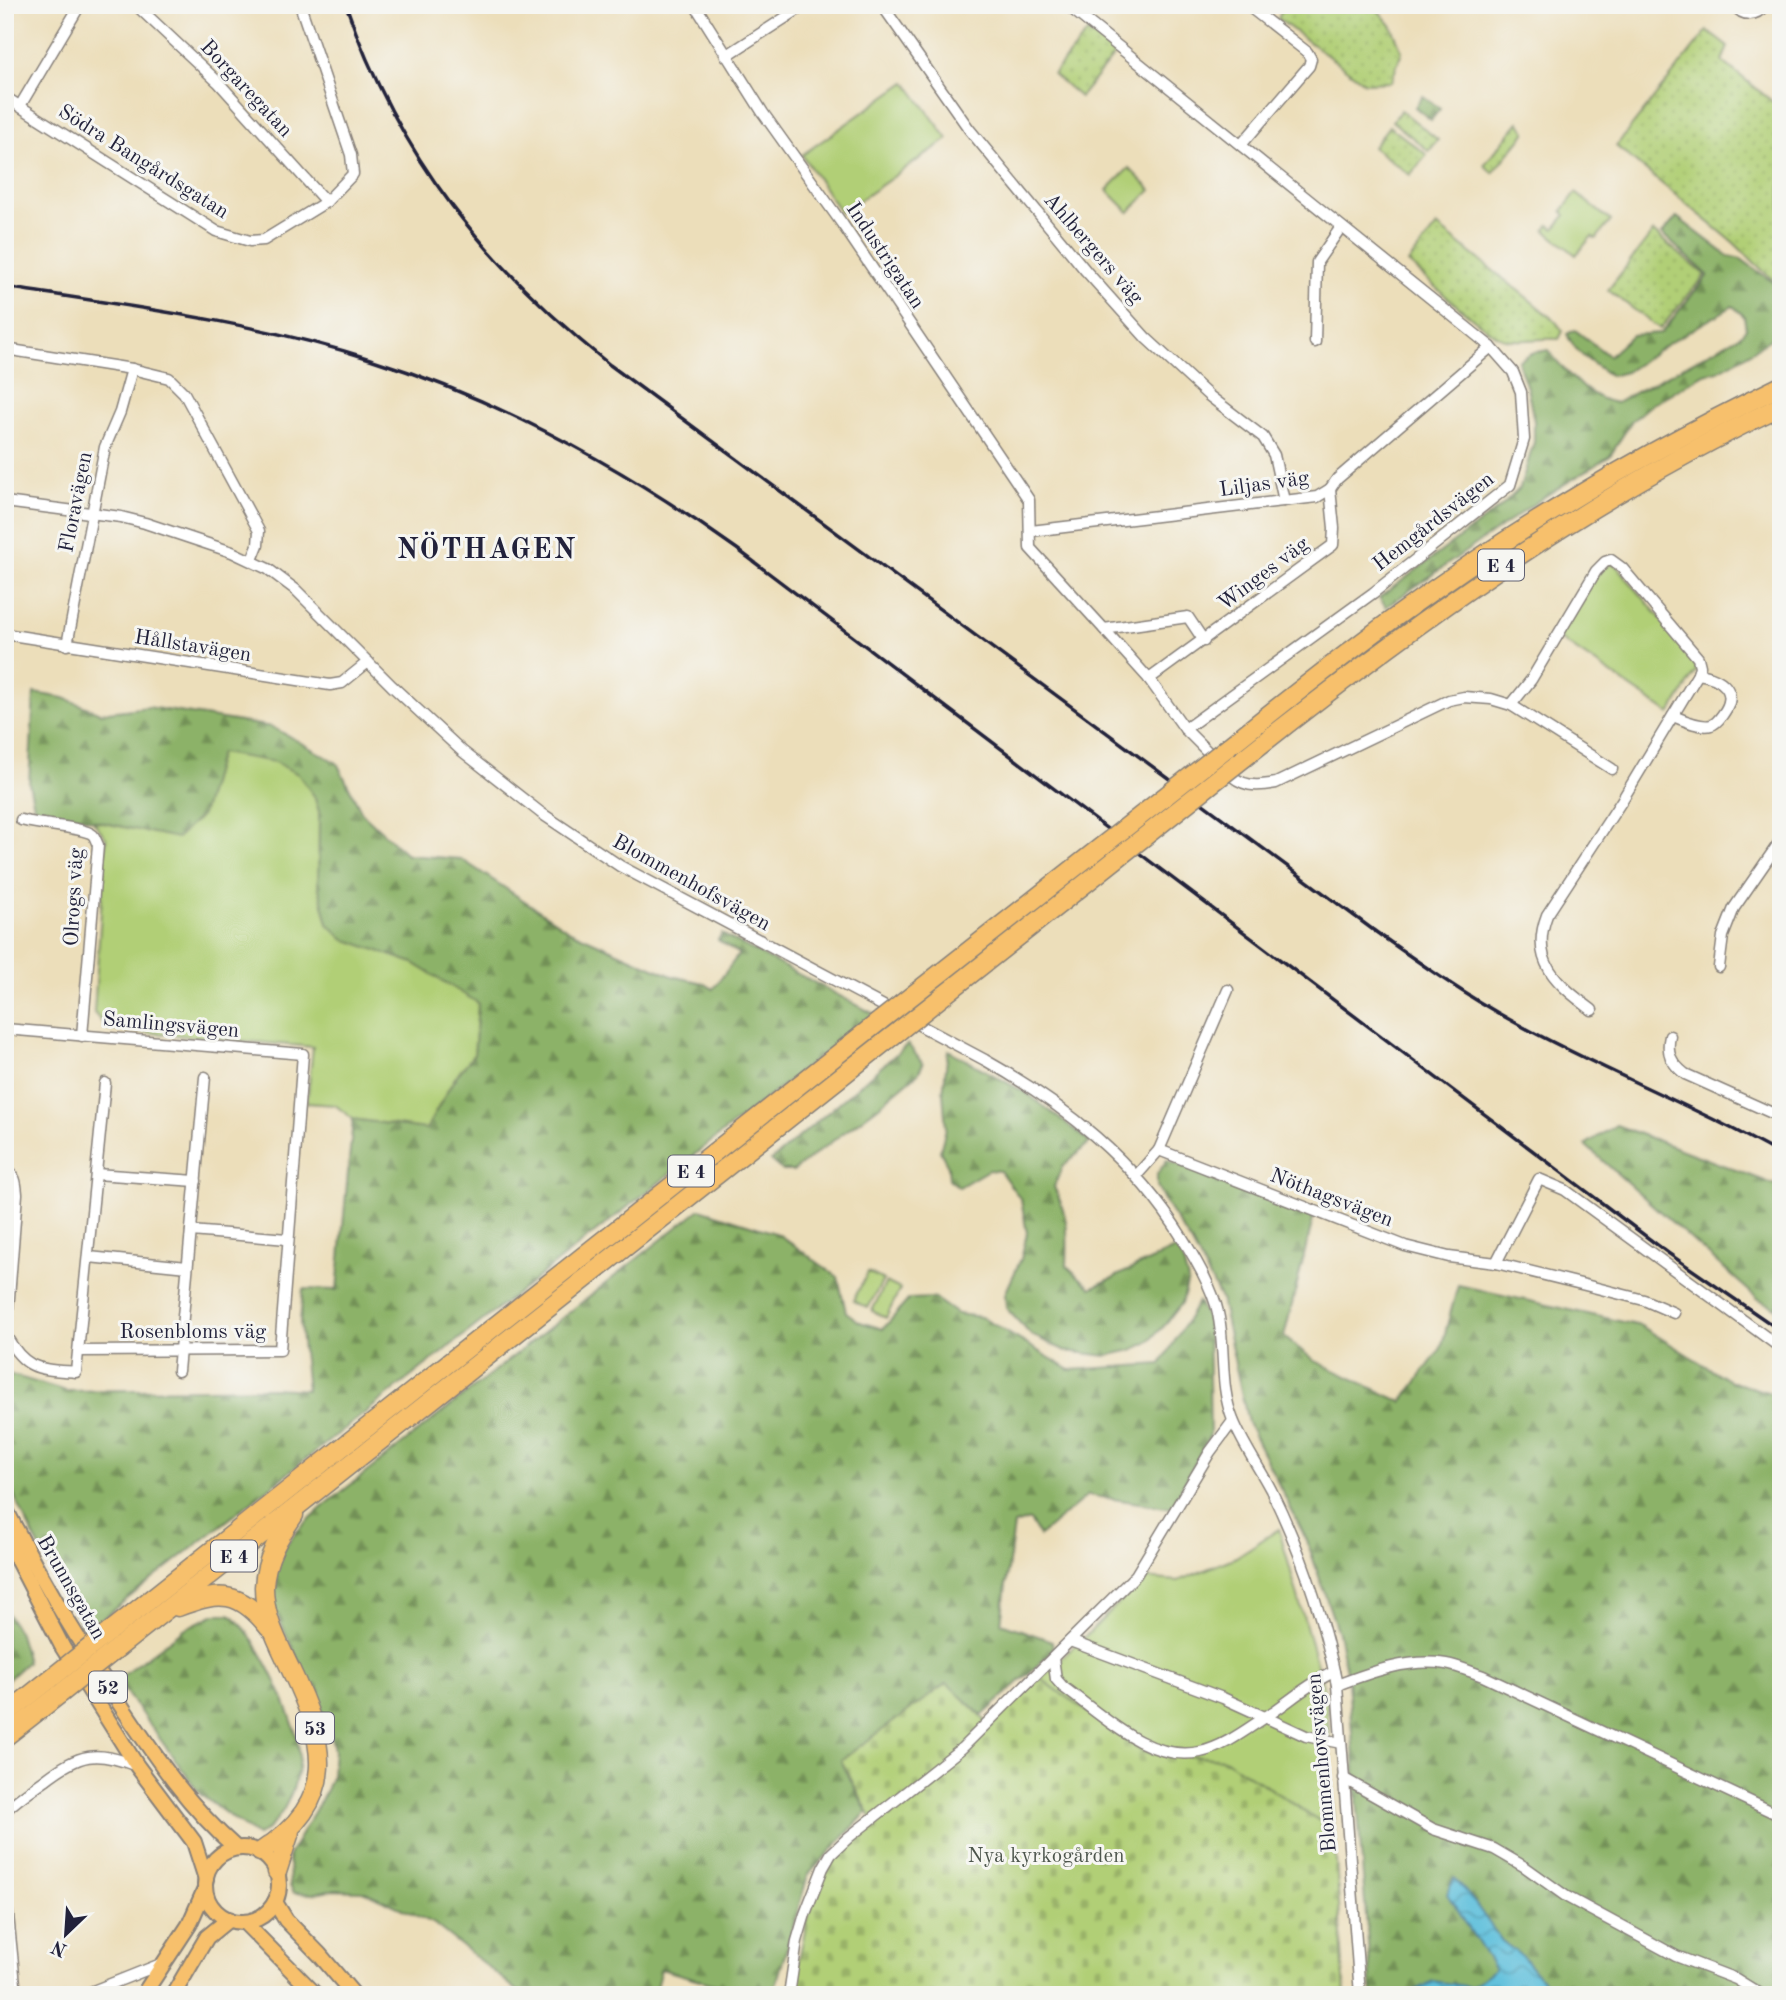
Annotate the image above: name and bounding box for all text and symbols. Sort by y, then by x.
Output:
street label: Borgaregatan [196,36,296,142]
street label: Södra Bangårdsgatan [54,101,232,223]
street label: Ahlbergers väg [1039,189,1147,309]
street label: Industrigatan [842,199,928,313]
street label: Floravägen [56,450,97,555]
street label: Liljas väg [1218,468,1311,501]
street label: Hemgårdsvägen [1369,469,1498,576]
district label: NÖTHAGEN [397,531,577,565]
street label: Winges väg [1215,533,1314,615]
road number: E 4 [1478,550,1524,580]
street label: Hållstavägen [133,627,253,666]
street label: Blommenhofsvägen [609,831,774,935]
street label: Olrogs väg [61,847,88,947]
street label: Samlingsvägen [102,1009,240,1042]
road number: E 4 [668,1156,714,1186]
street label: Nöthagsvägen [1267,1165,1396,1232]
street label: Rosenbloms väg [120,1322,267,1343]
street label: Brunnsgatan [32,1532,109,1644]
road number: E 4 [211,1540,257,1572]
road number: 52 [89,1672,127,1702]
street label: Blommenhovsvägen [1304,1672,1341,1853]
road number: 53 [296,1712,334,1744]
park label: Nya kyrkogården [967,1846,1125,1867]
north arrow [32,1898,102,1968]
text: N [49,1935,70,1959]

